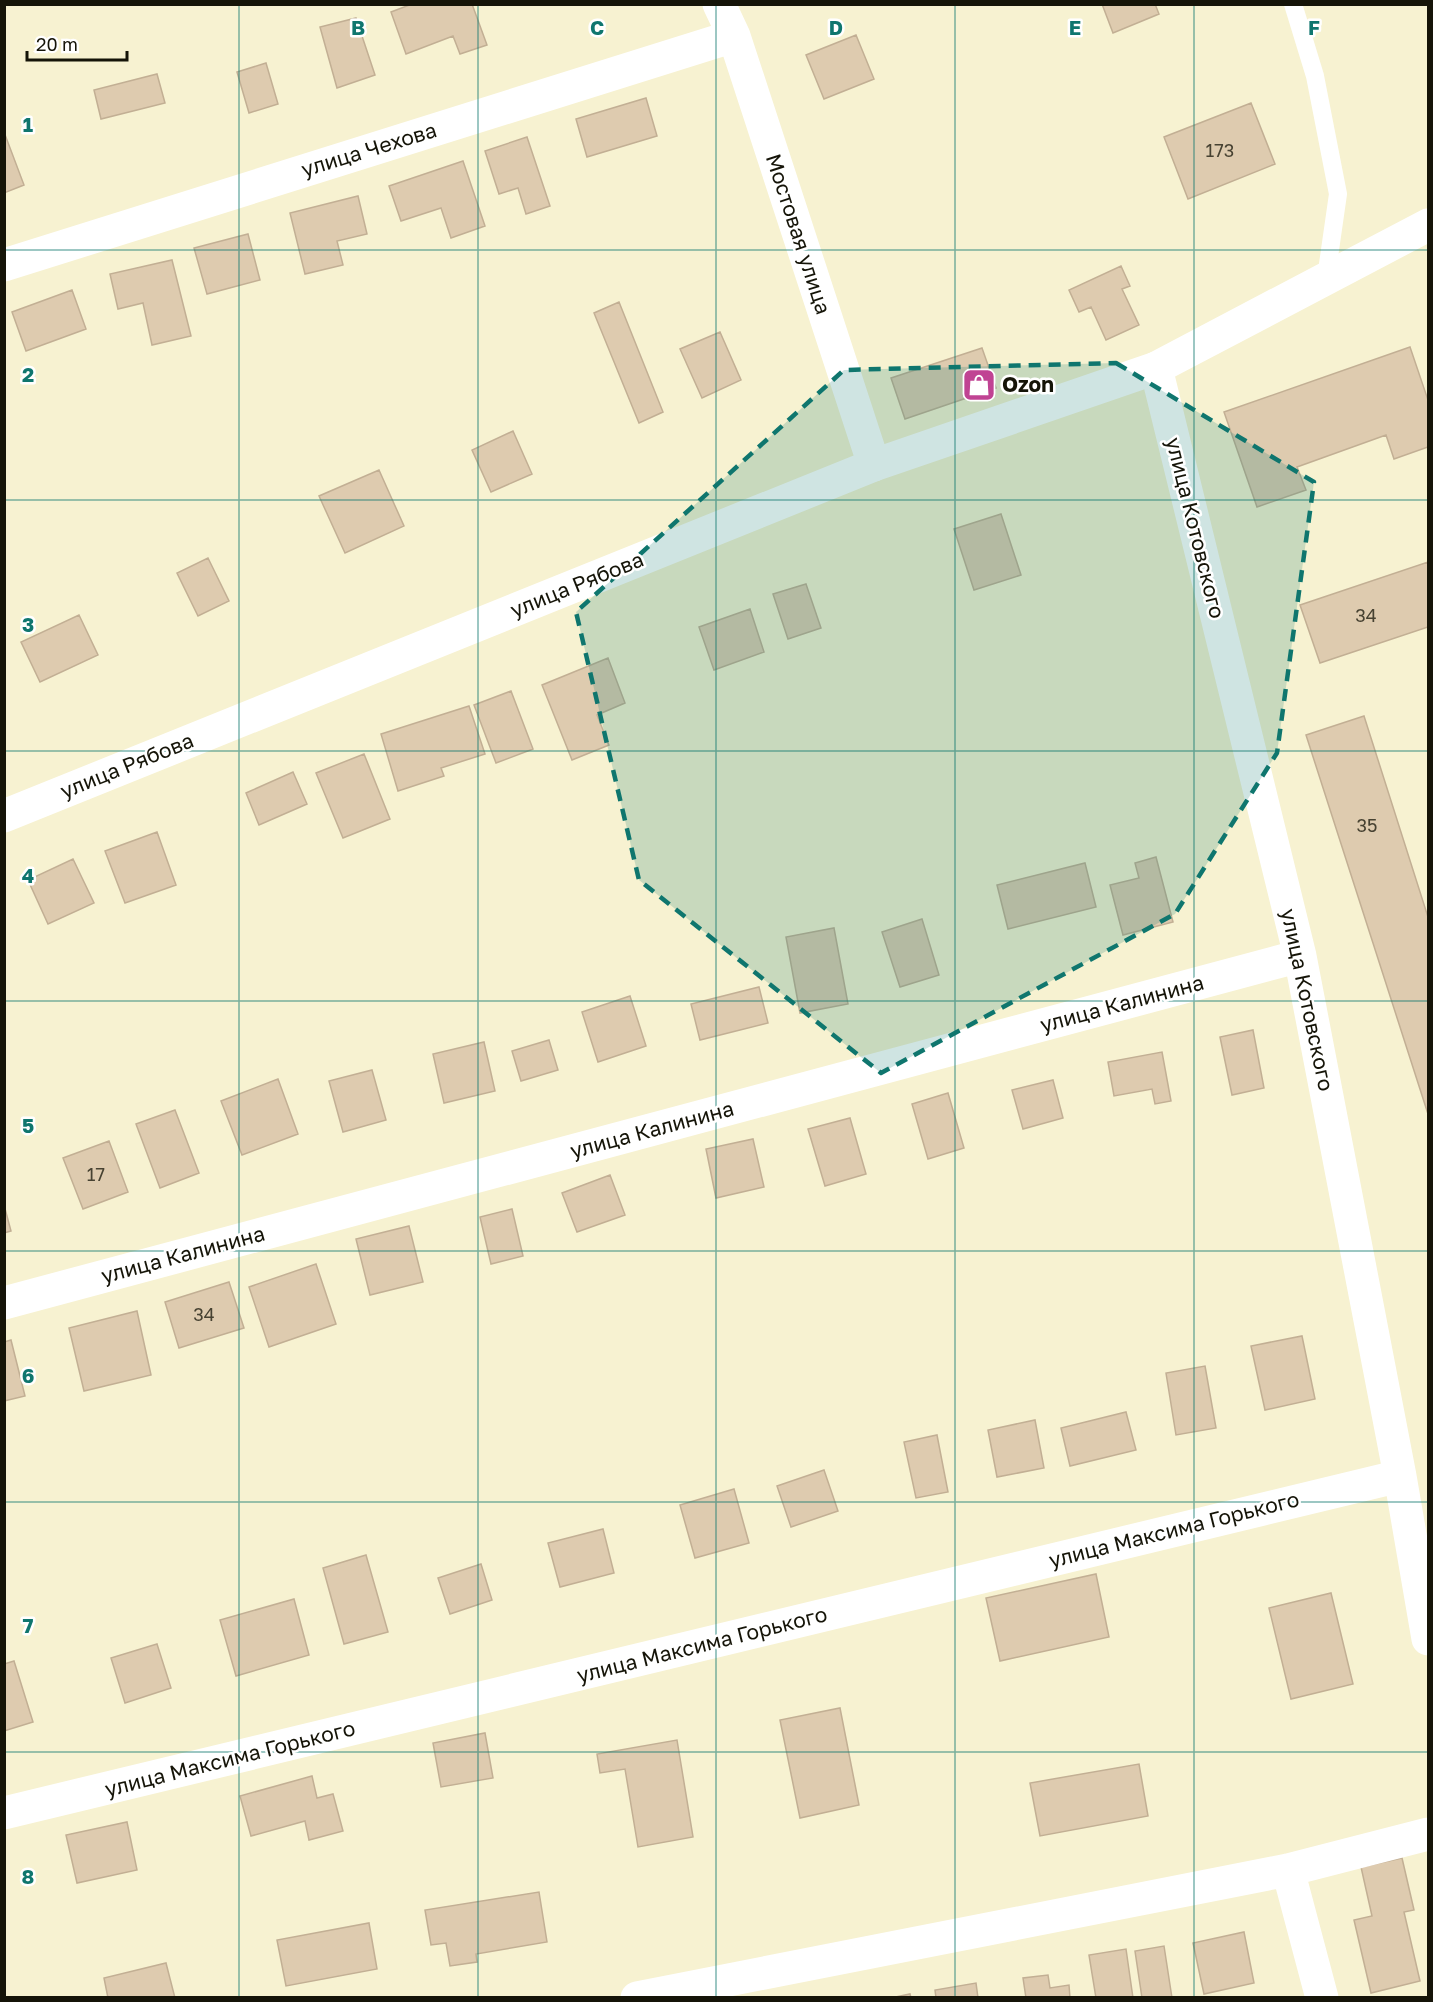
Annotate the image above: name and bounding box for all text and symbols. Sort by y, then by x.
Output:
text: B [351,15,365,39]
text: C [590,15,604,39]
text: D [829,15,843,39]
text: E [1069,15,1081,39]
text: F [1308,15,1320,39]
scale bar [27,24,128,62]
text: 20 m [36,33,78,55]
text: 1 [23,112,33,136]
street label: улица Чехова [298,116,439,182]
house number: 173 [1206,139,1234,161]
street label: Мостовая улица [761,150,837,317]
text: 2 [22,362,34,386]
shop icon: Ozon [961,367,997,403]
place label: Ozon [1002,371,1054,397]
street label: улица Котовского [1161,434,1231,621]
street label: улица Рябова [506,546,647,623]
house number: 34 [1355,604,1377,626]
text: 3 [22,612,34,636]
street label: улица Рябова [56,727,197,804]
house number: 35 [1357,814,1377,836]
text: 4 [22,863,34,887]
street label: улица Котовского [1276,906,1340,1093]
street label: улица Калинина [1037,969,1207,1037]
street label: улица Калинина [567,1095,737,1163]
text: 5 [22,1113,34,1137]
house number: 17 [87,1163,105,1185]
street label: улица Калинина [98,1220,268,1288]
house number: 34 [193,1303,215,1325]
text: 6 [22,1363,34,1387]
street label: улица Максима Горького [1046,1485,1302,1573]
street label: улица Максима Горького [574,1600,830,1688]
text: 7 [23,1613,34,1637]
street label: улица Максима Горького [102,1714,358,1802]
text: 8 [22,1864,34,1888]

